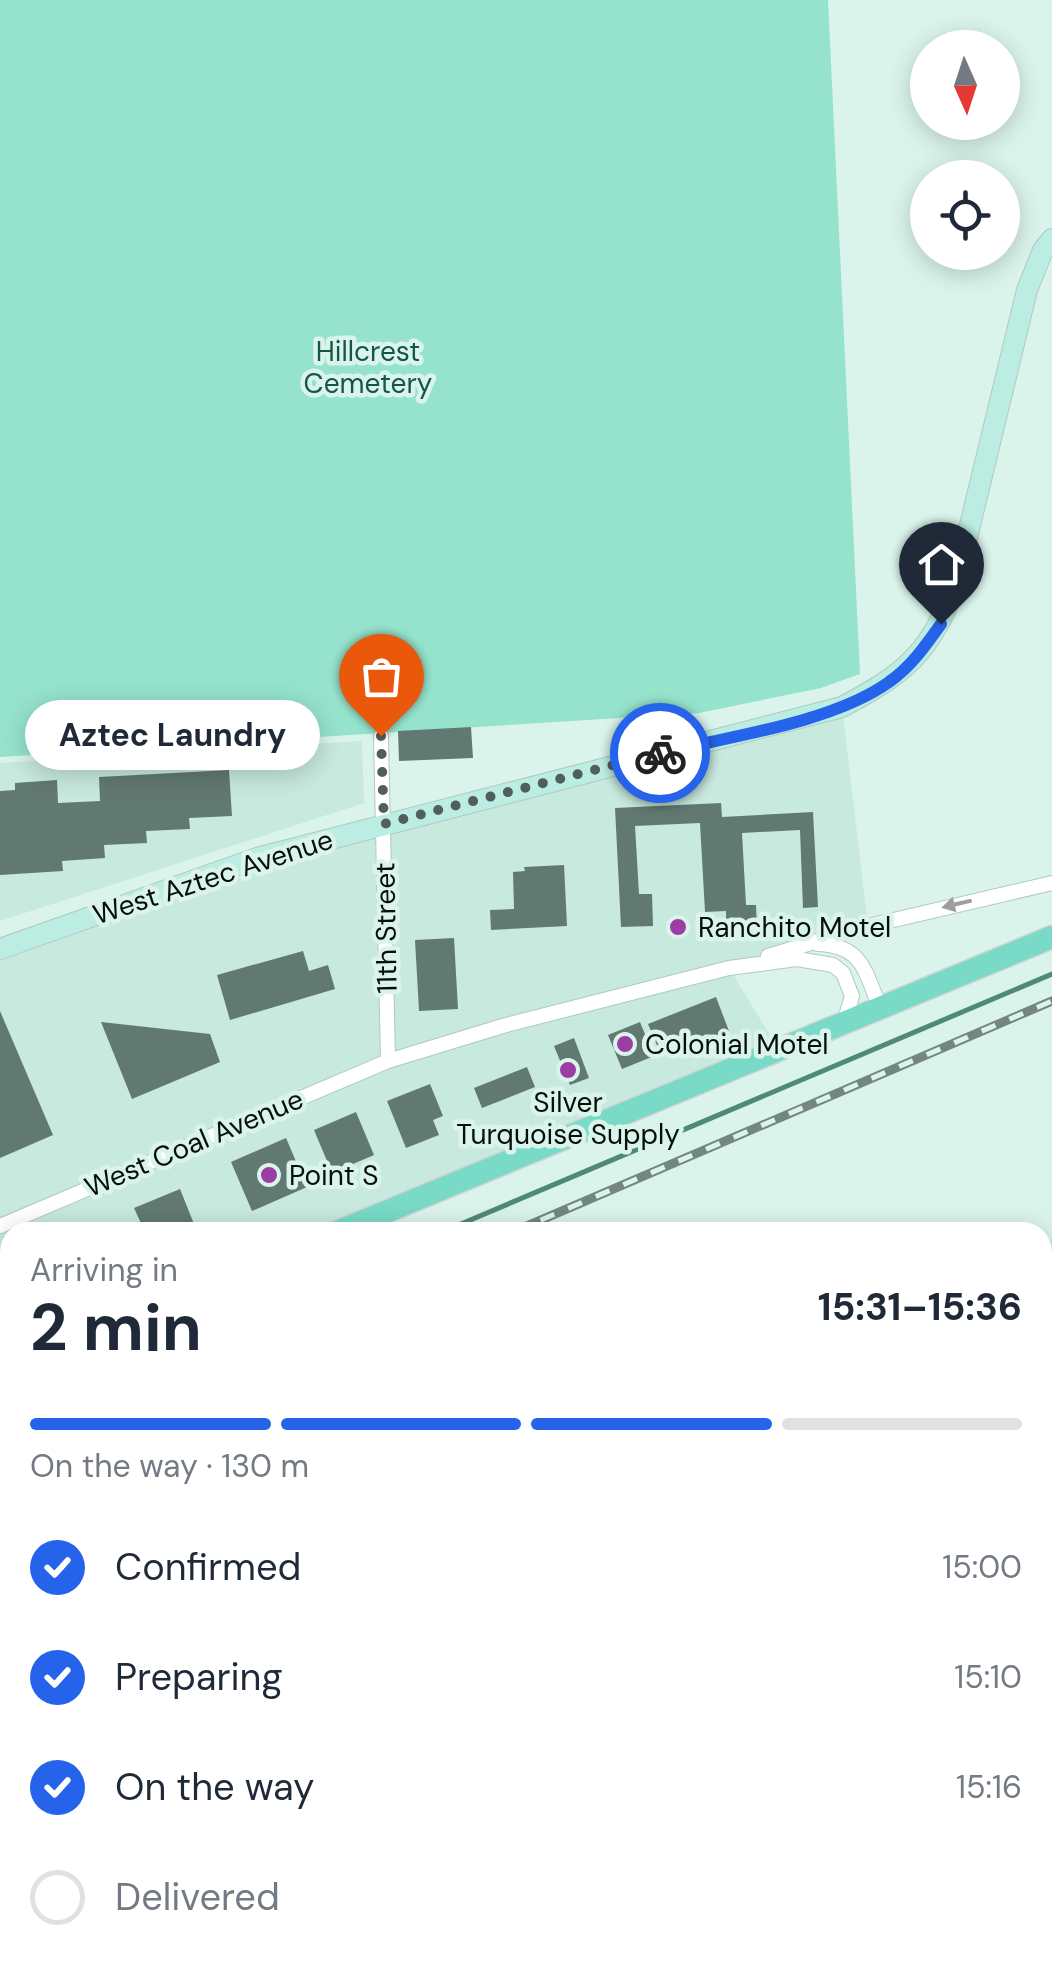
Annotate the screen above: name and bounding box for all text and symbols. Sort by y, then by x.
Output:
north arrow [910,30,1020,140]
map controls [910,30,1020,270]
button: locate [910,160,1020,270]
park label: Hillcrest Cemetery [304,333,432,402]
pin [899,522,984,625]
icon: home [914,537,969,592]
pin [339,634,424,737]
icon: bag [354,649,409,704]
callout: Aztec Laundry [26,701,321,771]
courier [610,703,710,803]
text: Aztec Laundry [59,714,286,756]
icon: bike [633,726,688,781]
street label: West Aztec Avenue [88,821,338,933]
street label: 11th Street [366,862,406,994]
one-way arrow [941,897,972,913]
place label: Ranchito Motel [698,909,891,946]
marker: Ranchito Motel [667,916,689,938]
place label: Colonial Motel [645,1026,829,1063]
marker: Colonial Motel [614,1033,636,1055]
marker: Silver Turquoise Supply [557,1059,579,1081]
street label: West Coal Avenue [79,1080,309,1206]
place label: Silver Turquoise Supply [456,1084,680,1153]
place label: Point S [289,1157,379,1194]
marker: Point S [258,1164,280,1186]
text: Arriving in [30,1249,178,1291]
text: 15:31–15:36 [818,1282,1022,1332]
text: 2 min [30,1286,202,1370]
text: On the way · 130 m [30,1445,309,1487]
icon: check [30,1540,85,1595]
text: Confirmed [115,1542,301,1592]
text: 15:00 [942,1546,1022,1588]
icon: check [30,1650,85,1705]
text: Preparing [115,1652,283,1702]
text: 15:10 [954,1656,1022,1698]
icon: check [30,1760,85,1815]
text: On the way [115,1762,314,1812]
text: 15:16 [956,1766,1022,1808]
text: Delivered [115,1872,280,1922]

